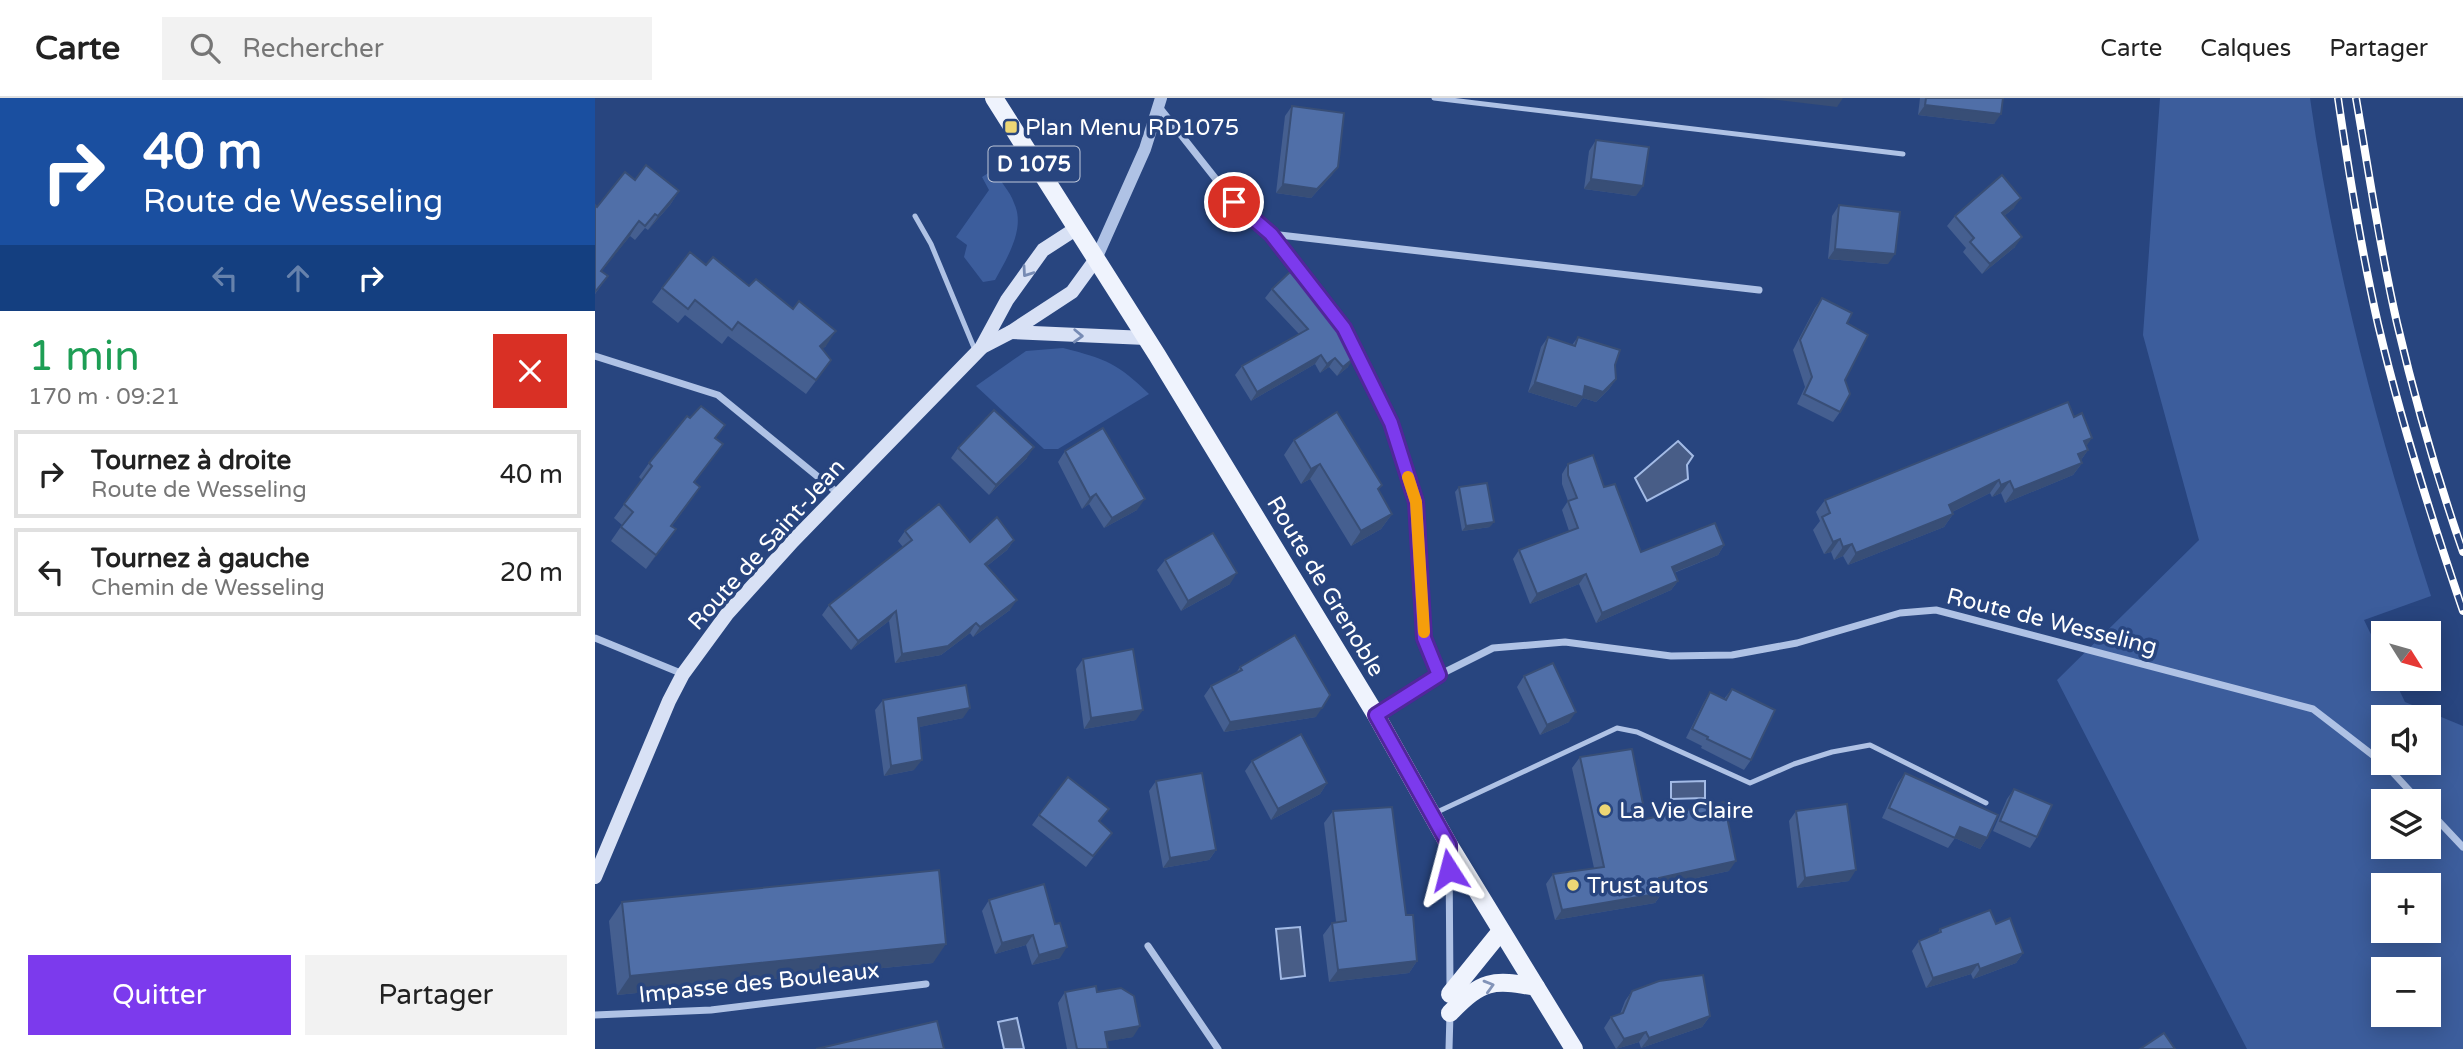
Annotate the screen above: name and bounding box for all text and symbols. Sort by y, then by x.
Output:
search box [162,17,652,80]
text: Carte [35,29,120,68]
icon: search [186,29,224,67]
text: Rechercher [242,33,384,64]
text: Carte [2100,34,2162,63]
text: Calques [2200,34,2291,63]
text: Partager [2329,34,2428,63]
place label: Plan Menu RD1075 [1025,114,1239,142]
marker: Plan Menu RD1075 [1003,119,1019,135]
text: 40 m [143,123,262,182]
icon: right [28,126,119,217]
road number: D 1075 [989,146,1080,182]
pin [1204,172,1264,232]
text: Route de Wesseling [143,183,443,221]
icon: arrive [1215,183,1253,221]
icon: left [206,259,244,297]
icon: ahead [279,259,317,297]
icon: right [352,259,390,297]
one-way arrow [1022,264,1035,277]
one-way arrow [1073,328,1084,343]
text: 1 min [28,331,140,382]
button: close [493,334,567,408]
text: 170 m · 09:21 [28,383,180,411]
text: Tournez à droite [91,445,291,476]
street label: Route de Saint-Jean [682,453,851,636]
icon: right [32,455,70,493]
text: 40 m [500,459,563,490]
text: Route de Wesseling [91,476,307,504]
street label: Route de Grenoble [1260,491,1390,682]
text: Tournez à gauche [91,543,310,574]
icon: left [32,553,70,591]
text: 20 m [500,557,563,588]
text: Chemin de Wesseling [91,574,325,602]
street label: Route de Wesseling [1944,582,2160,662]
north arrow [2371,621,2441,691]
map controls [2371,621,2441,1027]
button: sound [2371,705,2441,775]
button: layers [2371,789,2441,859]
place label: La Vie Claire [1619,797,1753,825]
marker: La Vie Claire [1597,802,1613,818]
position arrow [1412,833,1486,907]
place label: Trust autos [1587,872,1709,900]
button: + [2371,873,2441,943]
marker: Trust autos [1565,877,1581,893]
button: Quitter [28,955,291,1035]
button: Partager [305,955,567,1035]
street label: Impasse des Bouleaux [637,956,881,1010]
button: − [2371,957,2441,1027]
one-way arrow [1482,979,1494,994]

